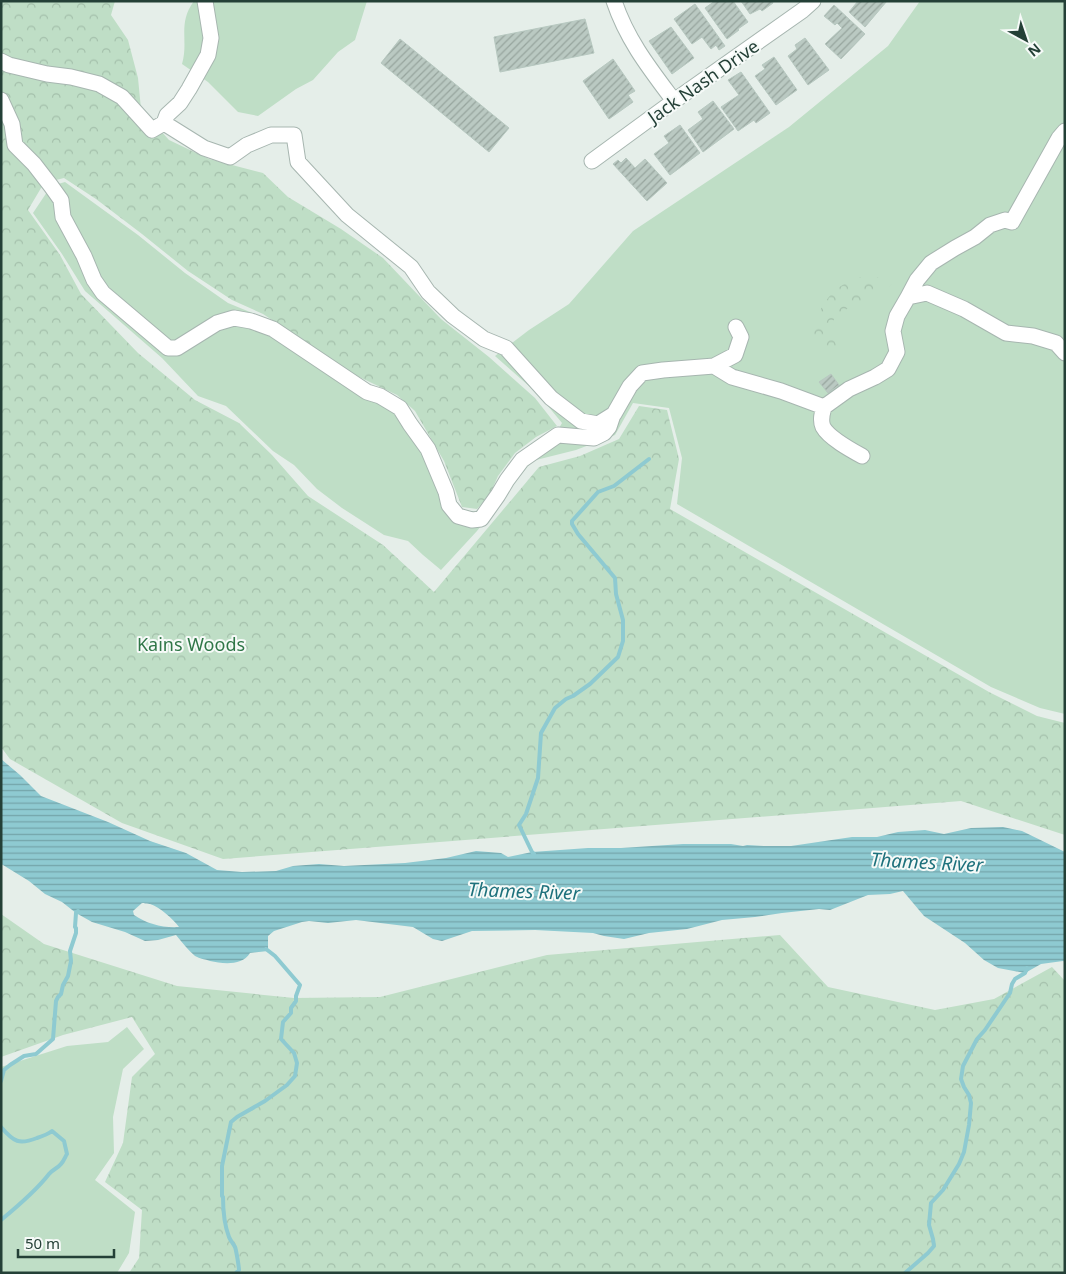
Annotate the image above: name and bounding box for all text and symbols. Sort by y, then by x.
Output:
north arrow [1001,15,1051,65]
street label: Jack Nash Drive [641,34,763,129]
text: N [1024,39,1045,61]
park label: Kains Woods [137,632,245,656]
water label: Thames River [870,846,985,878]
water label: Thames River [467,876,582,906]
scale bar [18,1226,114,1258]
text: 50 m [25,1233,60,1253]

